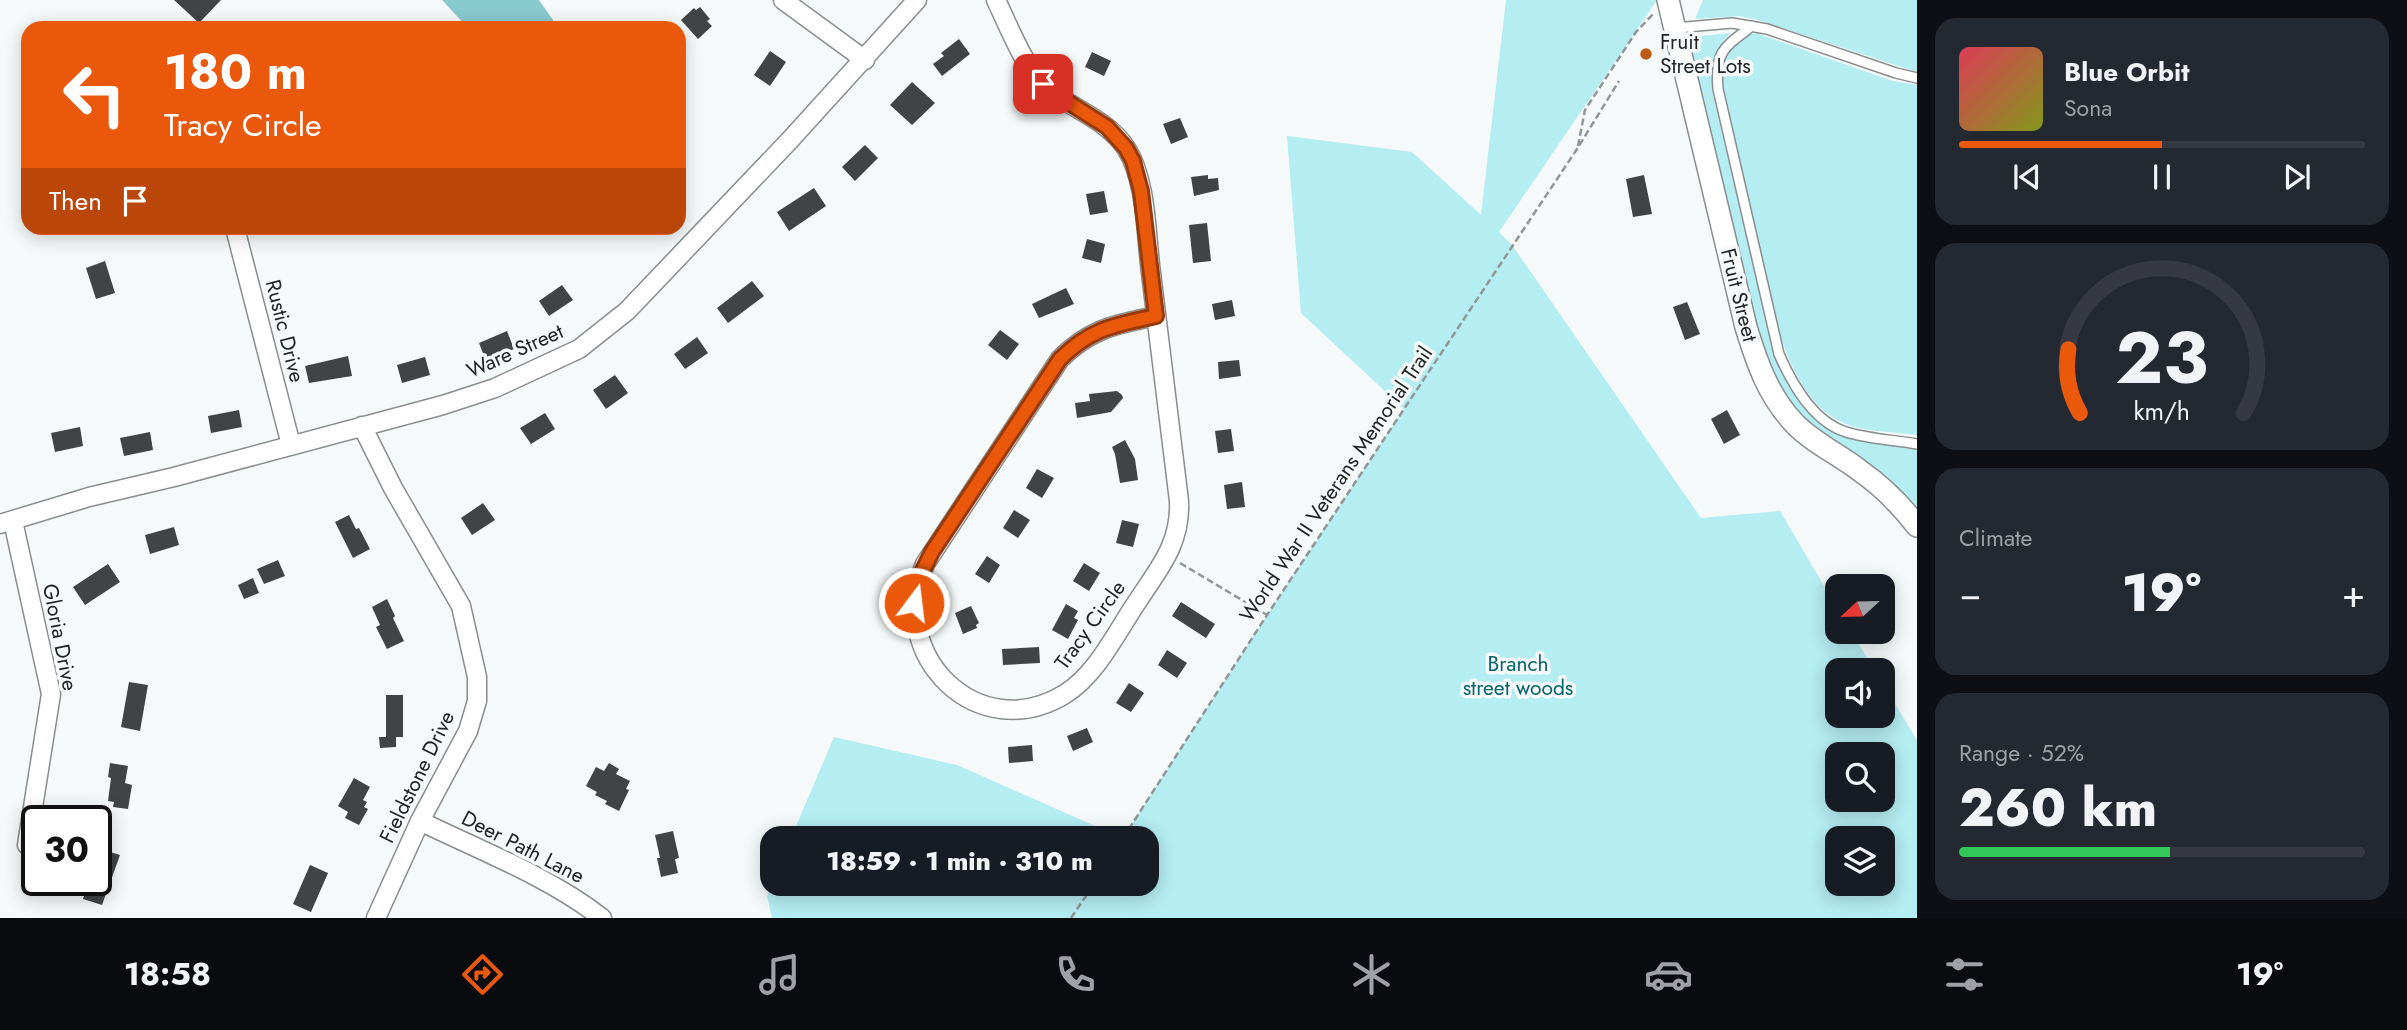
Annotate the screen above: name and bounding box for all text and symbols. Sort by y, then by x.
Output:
place label: Fruit Street Lots [1660,27,1751,81]
text: 180 m [164,37,307,107]
marker: Fruit Street Lots [1638,46,1654,62]
icon: left [49,49,140,140]
text: Blue Orbit [2064,53,2189,91]
pin [1013,54,1073,114]
icon: arrive [1024,65,1062,103]
text: Sona [2064,91,2112,125]
text: Tracy Circle [164,102,322,148]
icon: previous [2008,158,2046,196]
icon: pause [2143,158,2181,196]
icon: next [2278,158,2316,196]
text: Then [49,182,102,220]
icon: arrive [116,182,154,220]
street label: Fruit Street [1713,245,1765,345]
street label: Rustic Drive [258,277,312,386]
text: 23 [2116,305,2208,410]
street label: Ware Street [462,316,568,386]
street label: World War II Veterans Memorial Trail [1232,340,1440,628]
text: km/h [2134,392,2190,428]
text: Climate [1959,521,2032,555]
text: 19° [2122,555,2201,631]
position arrow [877,566,951,640]
text: − [1959,566,1981,621]
text: + [2342,566,2365,621]
street label: Tracy Circle [1047,574,1133,676]
north arrow [1825,574,1895,644]
map controls [1825,574,1895,896]
street label: Gloria Drive [35,581,85,693]
park label: Branch street woods [1463,649,1573,703]
button: sound [1825,658,1895,728]
street label: Fieldstone Drive [372,706,462,848]
text: Range · 52% [1959,736,2084,770]
button: search [1825,742,1895,812]
text: 260 km [1959,770,2157,846]
street label: Deer Path Lane [456,803,590,891]
speed limit sign: 30 [21,805,112,896]
button: layers [1825,826,1895,896]
text: 18:59 · 1 min · 310 m [826,842,1093,880]
icon: directions [458,950,507,999]
icon: music [755,950,804,999]
icon: phone [1051,950,1100,999]
icon: climate [1347,950,1396,999]
icon: car [1644,950,1693,999]
icon: filters [1940,950,1989,999]
text: 18:58 [124,951,211,997]
text: 19° [2236,951,2283,997]

